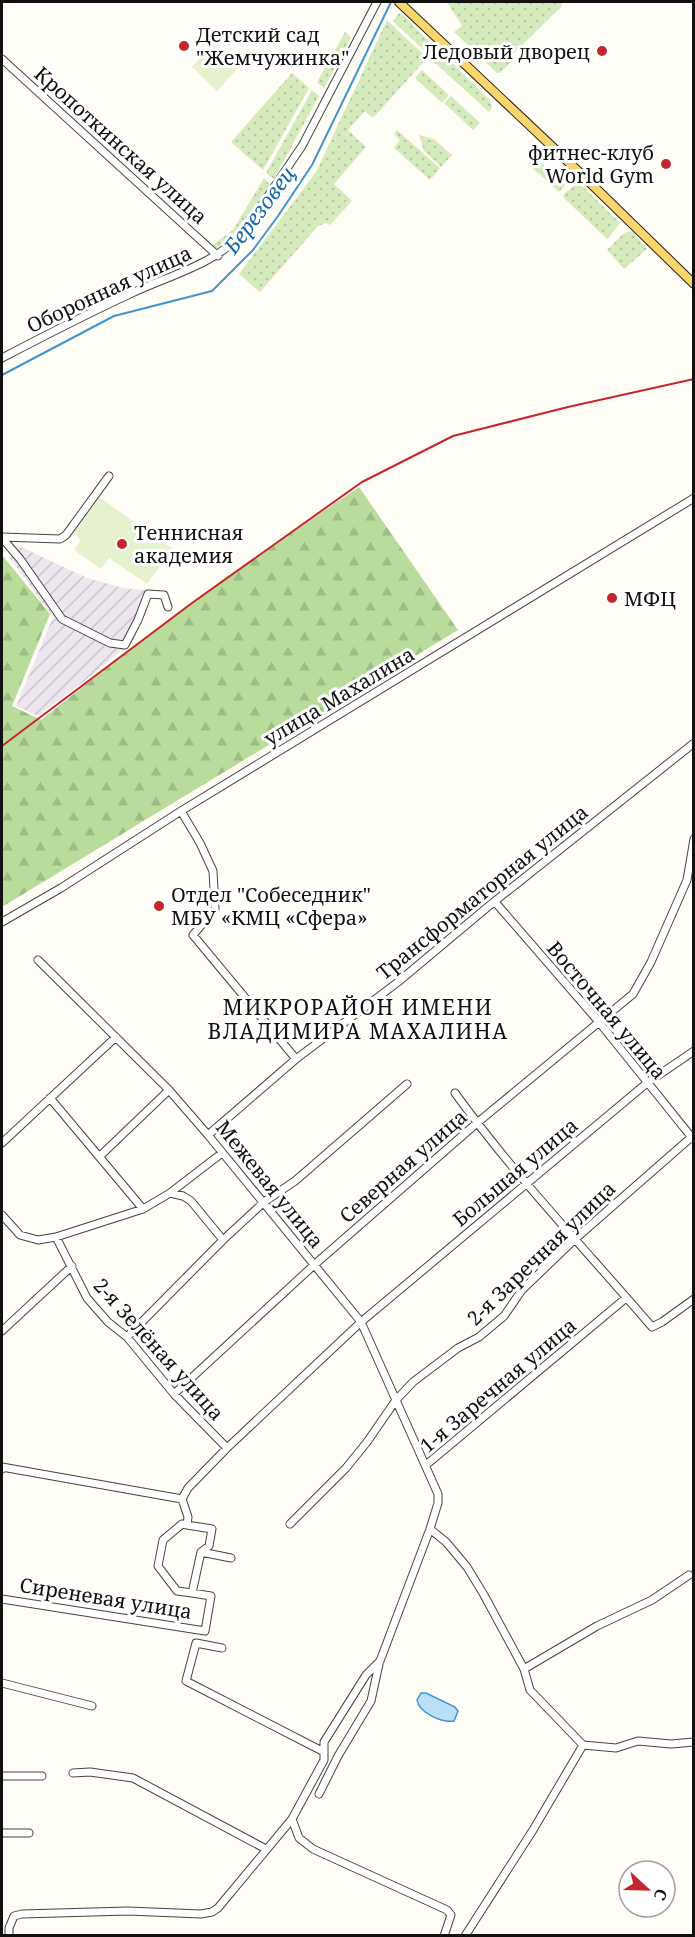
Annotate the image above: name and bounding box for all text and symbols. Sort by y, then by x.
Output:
place label: Детский сад "Жемчужинка" [196,21,349,71]
place label: Ледовый дворец [423,38,590,65]
marker: Детский сад "Жемчужинка" [177,39,191,53]
marker: Ледовый дворец [595,44,609,58]
street label: Кропоткинская улица [29,60,213,230]
place label: фитнес-клуб World Gym [528,139,654,189]
marker: фитнес-клуб World Gym [659,157,673,171]
water label: Березовец [217,160,301,260]
street label: Оборонная улица [22,239,196,339]
place label: Теннисная академия [134,519,244,569]
marker: Теннисная академия [115,537,129,551]
place label: МФЦ [624,585,676,612]
marker: МФЦ [605,591,619,605]
street label: улица Махалина [259,640,419,752]
street label: Трансформаторная улица [371,798,593,986]
place label: Отдел "Собеседник" МБУ «КМЦ «Сфера» [171,881,371,931]
marker: Отдел "Собеседник" МБУ «КМЦ «Сфера» [152,899,166,913]
street label: Восточная улица [541,935,673,1085]
district label: МИКРОРАЙОН ИМЕНИ ВЛАДИМИРА МАХАЛИНА [207,993,509,1045]
street label: Северная улица [334,1103,472,1229]
street label: Большая улица [447,1112,583,1232]
street label: Межевая улица [210,1114,330,1254]
street label: 2-я Заречная улица [461,1175,621,1331]
street label: 2-я Зелёная улица [88,1272,230,1426]
street label: 1-я Заречная улица [414,1312,582,1458]
street label: Сиреневая улица [18,1571,194,1625]
north arrow [617,1859,677,1919]
text: С [649,1886,673,1904]

